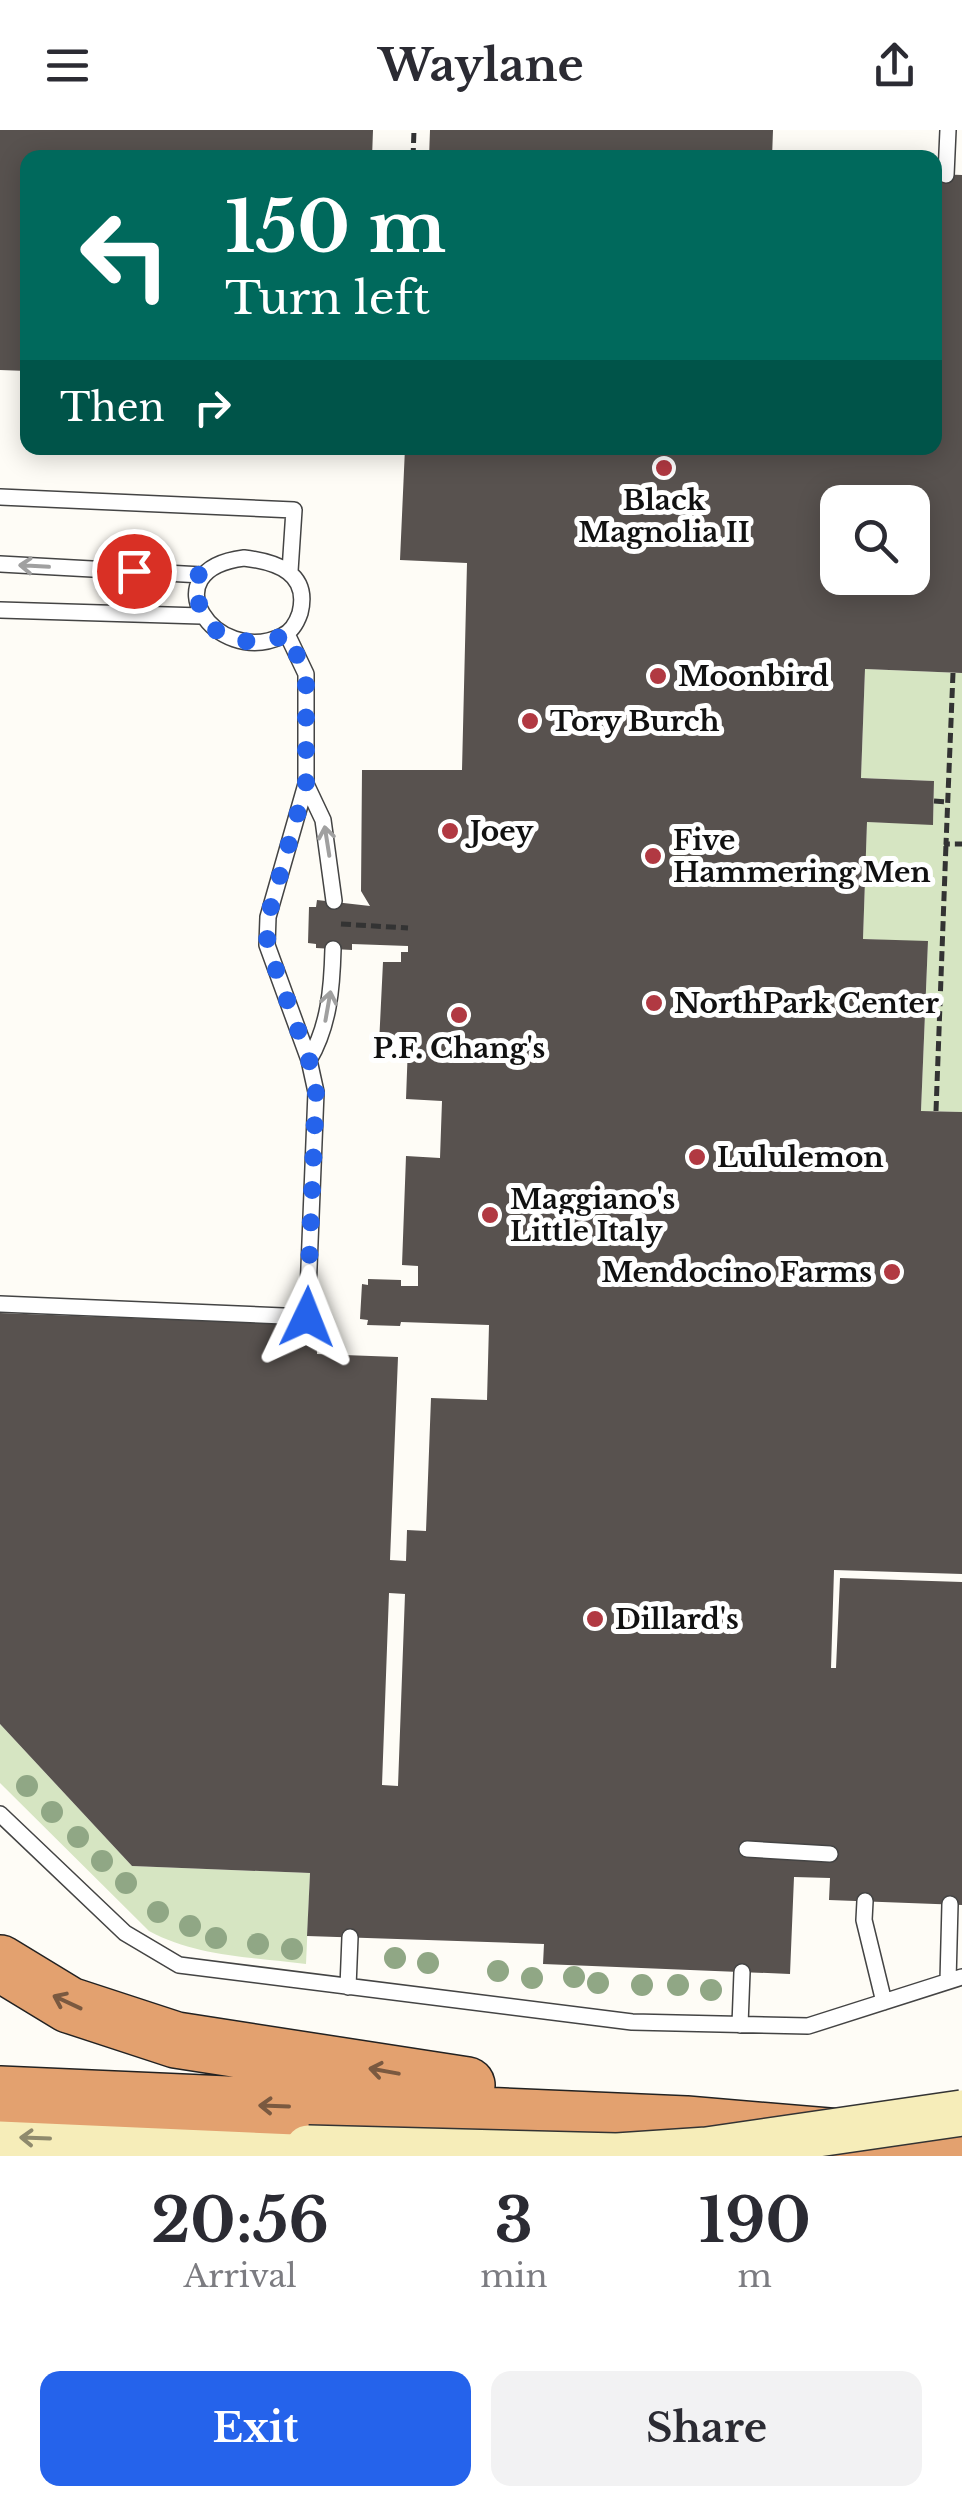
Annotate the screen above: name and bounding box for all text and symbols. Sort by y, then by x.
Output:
text: Waylane [378,37,584,93]
icon: menu [40,38,95,93]
icon: share [867,38,922,93]
text: 150 m [225,184,446,271]
icon: left [60,190,190,320]
text: Turn left [225,270,430,326]
icon: right [185,380,240,435]
text: Then [60,384,165,431]
marker: Black Magnolia II [653,457,675,479]
place label: Black Magnolia II [578,483,750,550]
map controls [820,485,930,595]
button: search [820,485,930,595]
pin [92,529,177,614]
icon: arrive [107,544,162,599]
one-way arrow [19,556,51,575]
place label: Moonbird [678,659,829,694]
marker: Moonbird [647,665,669,687]
place label: Tory Burch [550,704,720,739]
marker: Tory Burch [519,710,541,732]
place label: Joey [465,814,534,849]
marker: Joey [439,820,461,842]
place label: Five Hammering Men [673,823,931,890]
one-way arrow [317,825,335,857]
marker: Five Hammering Men [642,845,664,867]
place label: NorthPark Center [674,986,939,1021]
one-way arrow [319,990,338,1023]
marker: NorthPark Center [643,992,665,1014]
marker: P.F. Chang's [448,1004,470,1026]
place label: P.F. Chang's [373,1031,545,1066]
place label: Lululemon [717,1140,884,1175]
marker: Lululemon [686,1146,708,1168]
place label: Maggiano's Little Italy [510,1182,675,1249]
marker: Maggiano's Little Italy [479,1204,501,1226]
place label: Mendocino Farms [601,1255,872,1290]
marker: Mendocino Farms [881,1261,903,1283]
position arrow [255,1265,359,1369]
place label: Dillard's [615,1602,739,1637]
marker: Dillard's [584,1608,606,1630]
one-way arrow [53,1992,83,2011]
one-way arrow [368,2061,400,2080]
one-way arrow [259,2096,291,2115]
one-way arrow [20,2128,52,2147]
text: 20:56 [151,2184,329,2258]
text: 3 [495,2184,533,2258]
text: 190 [699,2184,811,2258]
text: Arrival [183,2256,297,2296]
text: min [480,2256,547,2296]
text: m [738,2256,772,2296]
button: Exit [40,2371,471,2486]
button: Share [491,2371,922,2486]

